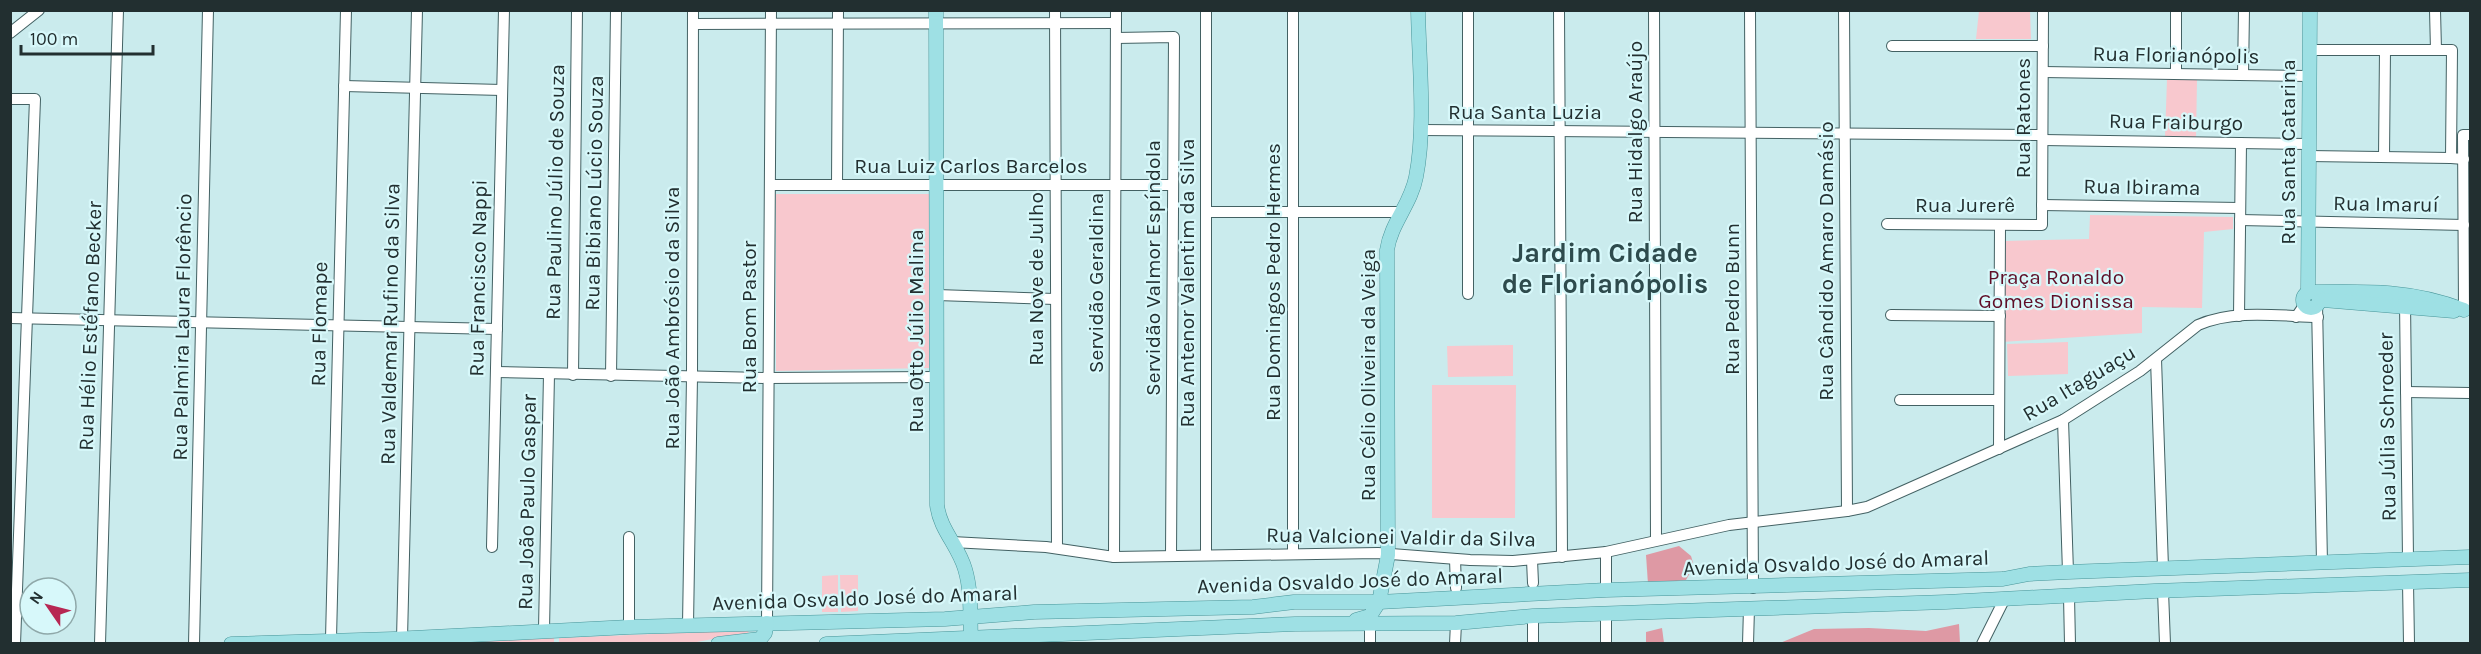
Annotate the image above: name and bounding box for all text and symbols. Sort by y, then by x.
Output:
scale bar [21,18,153,56]
text: 100 m [30,28,78,50]
street label: Rua Hidalgo Araújo [1623,41,1647,223]
street label: Rua Florianópolis [2092,42,2260,68]
street label: Rua Ratones [2011,58,2035,178]
street label: Rua Santa Catarina [2276,59,2300,245]
street label: Rua Paulino Júlio de Souza [541,64,569,320]
street label: Rua Bibiano Lúcio Souza [580,75,608,311]
street label: Rua Santa Luzia [1448,100,1602,124]
street label: Rua Fraiburgo [2109,109,2243,135]
street label: Rua Cândido Amaro Damásio [1814,121,1838,401]
street label: Rua Antenor Valentim da Silva [1175,138,1199,428]
street label: Servidão Valmor Espíndola [1141,140,1165,396]
street label: Rua Domingos Pedro Hermes [1261,143,1285,421]
street label: Rua Luiz Carlos Barcelos [854,154,1088,178]
street label: Rua Ibirama [2083,174,2201,200]
street label: Rua Francisco Nappi [464,179,492,377]
street label: Rua Valdemar Rufino da Silva [376,183,404,465]
street label: Rua João Ambrósio da Silva [660,186,684,450]
street label: Rua Imaruí [2333,191,2440,217]
street label: Rua Nove de Julho [1024,192,1048,366]
street label: Rua Palmira Laura Florêncio [168,193,196,461]
street label: Servidão Geraldina [1084,193,1108,373]
street label: Rua Jurerê [1915,193,2015,217]
street label: Rua Hélio Estéfano Becker [74,200,106,451]
street label: Rua Pedro Bunn [1720,223,1744,375]
street label: Rua Otto Júlio Malina [904,229,928,433]
district label: Jardim Cidade de Florianópolis [1502,237,1708,300]
street label: Rua Bom Pastor [737,240,761,393]
street label: Rua Célio Oliveira da Veiga [1356,249,1380,501]
street label: Rua Flomape [306,261,332,387]
park label: Praça Ronaldo Gomes Dionissa [1978,265,2134,313]
street label: Rua Júlia Schroeder [2373,332,2401,522]
street label: Rua Itaguaçu [2018,340,2140,426]
street label: Rua João Paulo Gaspar [513,393,541,610]
street label: Rua Valcionei Valdir da Silva [1266,523,1536,551]
street label: Avenida Osvaldo José do Amaral [1683,546,1989,580]
street label: Avenida Osvaldo José do Amaral [1197,564,1503,598]
north arrow [18,576,78,636]
street label: Avenida Osvaldo José do Amaral [712,581,1018,615]
text: N [25,588,47,608]

